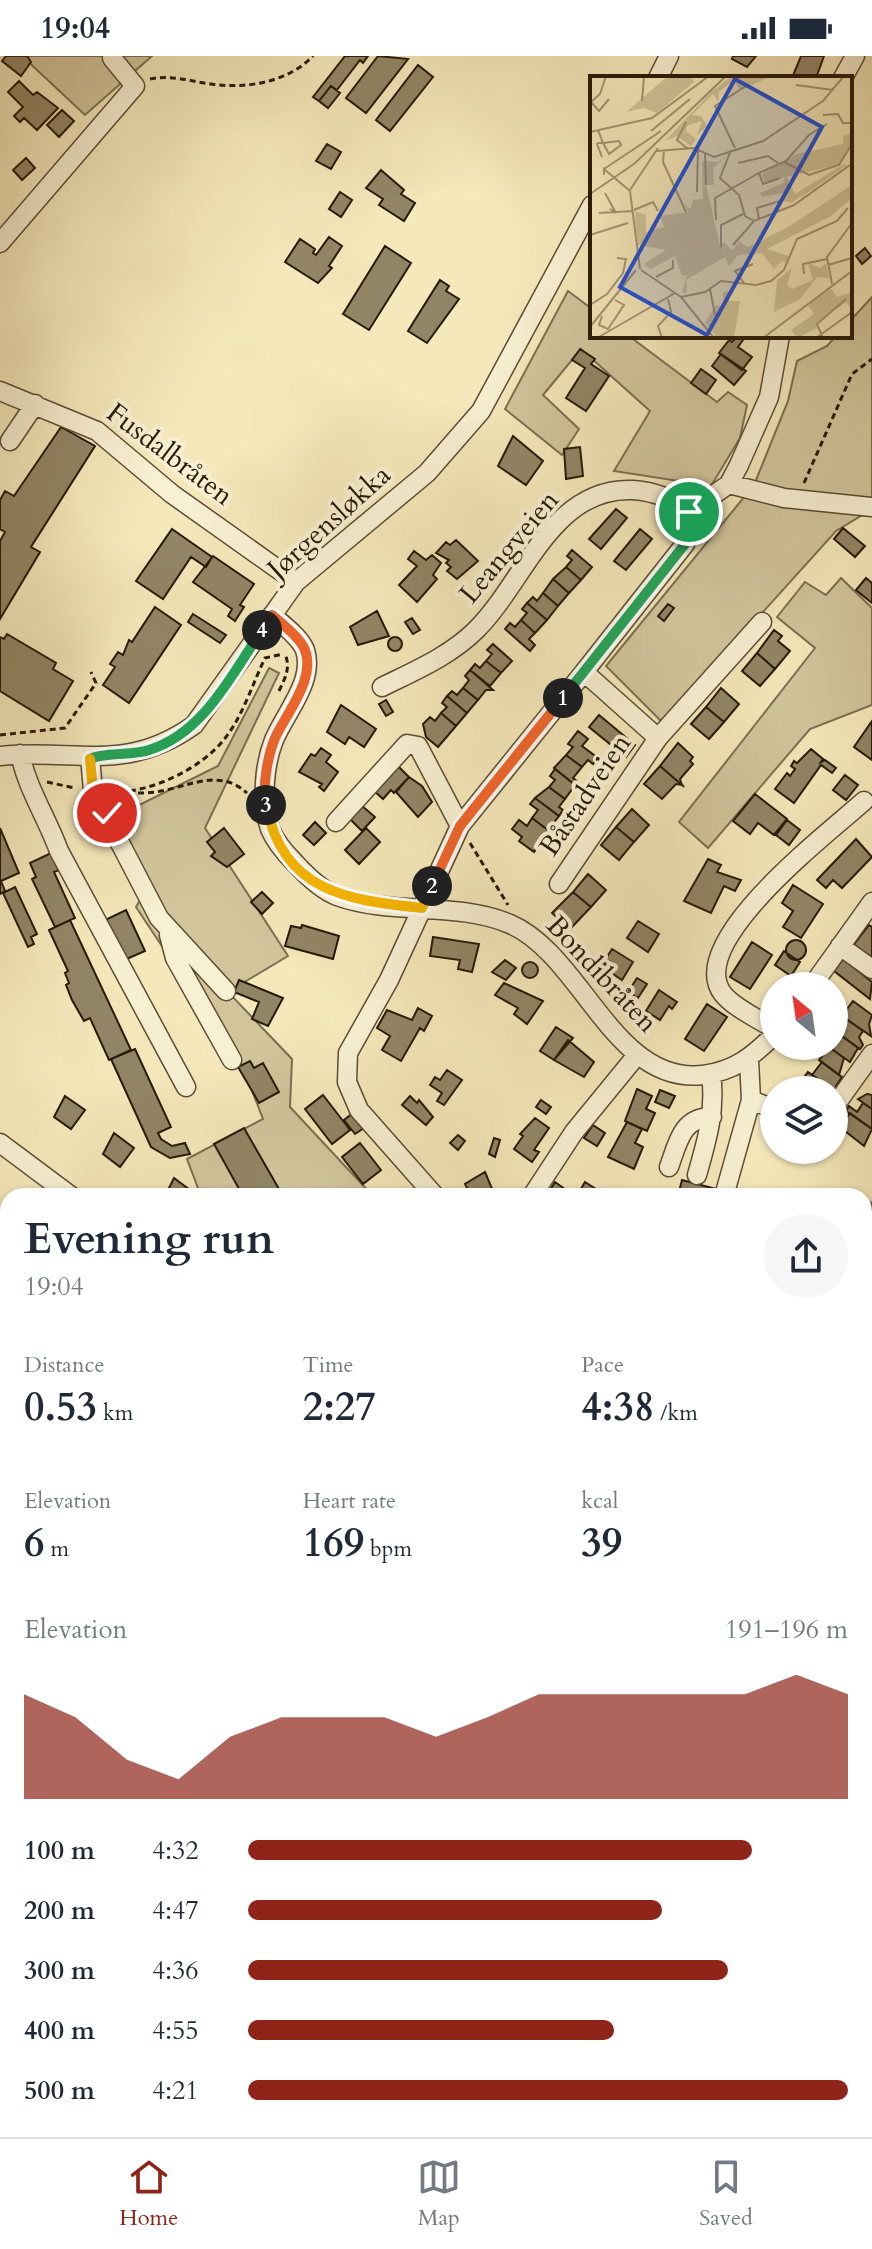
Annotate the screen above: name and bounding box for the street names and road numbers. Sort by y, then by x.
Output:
street label: Fusdalbråten [99,394,241,514]
street label: Jørgensløkka [256,456,399,590]
street label: Leangveien [450,482,568,612]
street label: Båstadveien [530,726,640,864]
street label: Bondibråten [538,907,666,1041]

